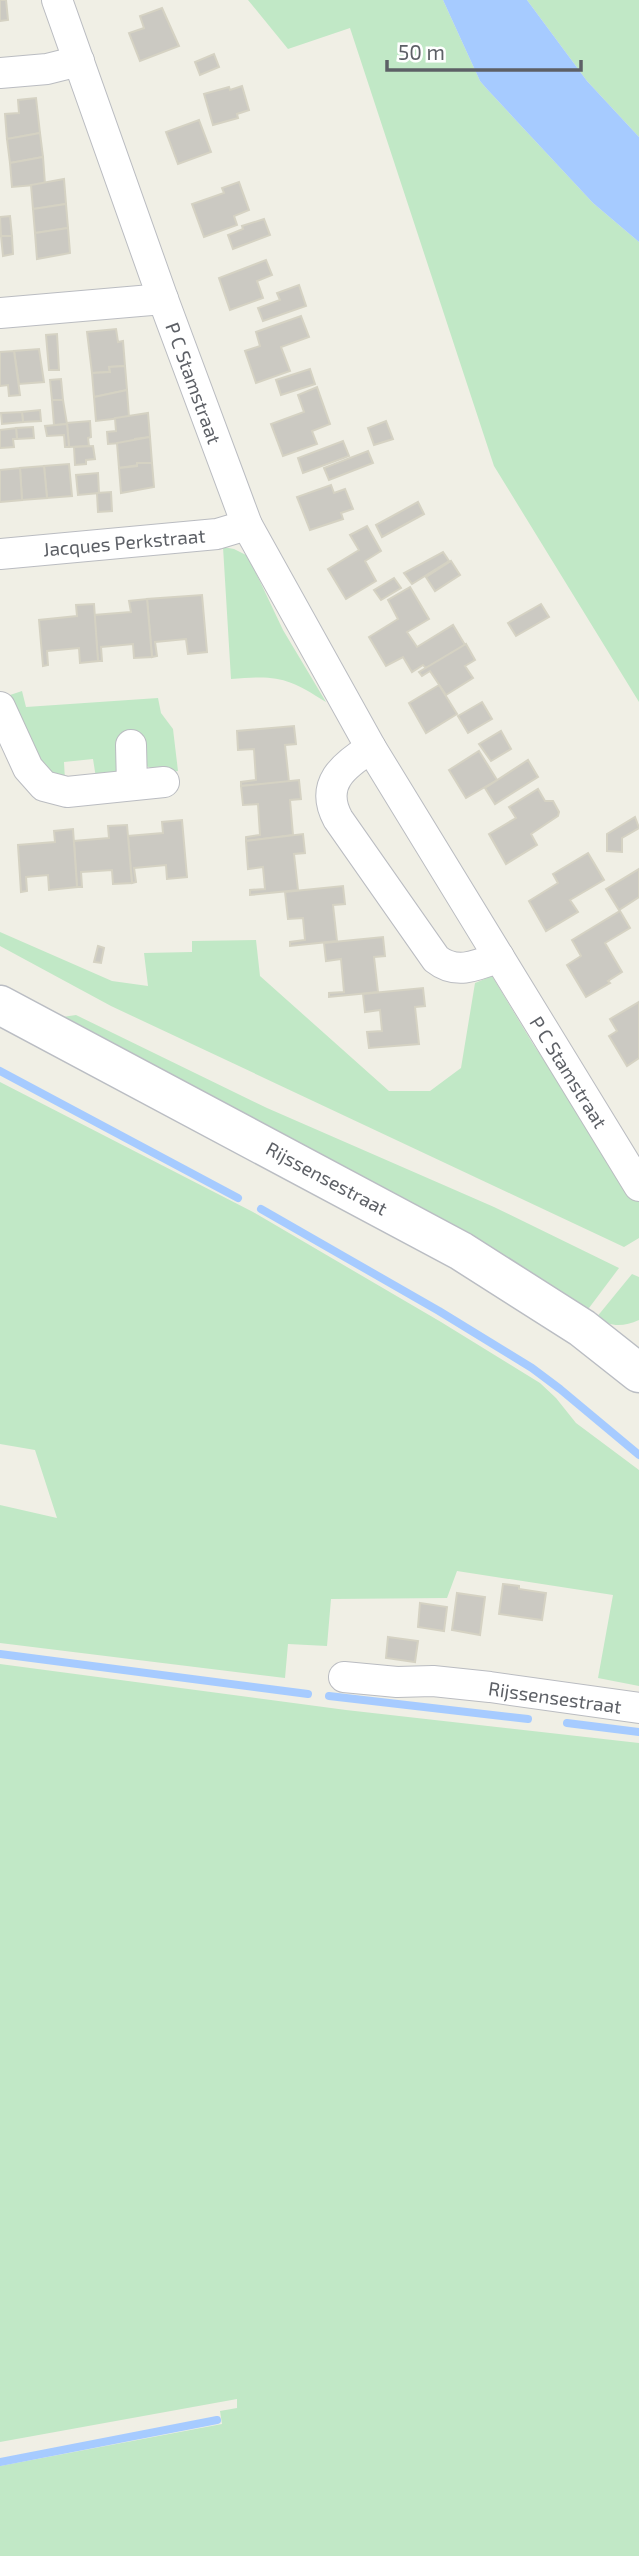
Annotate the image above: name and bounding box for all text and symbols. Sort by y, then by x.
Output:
scale bar [387,28,581,72]
text: 50 m [398,39,445,64]
street label: P C Stamstraat [161,319,227,447]
street label: Jacques Perkstraat [42,523,206,561]
street label: P C Stamstraat [525,1012,613,1132]
street label: Rijssensestraat [262,1136,392,1220]
street label: Rijssensestraat [487,1676,623,1718]

